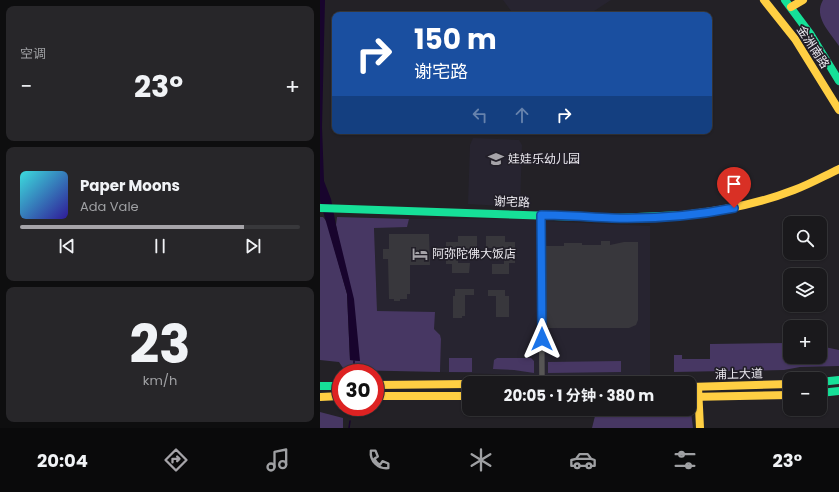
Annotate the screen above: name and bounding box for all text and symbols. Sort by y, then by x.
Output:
text: 150 m [414,20,497,59]
street label: 金洲南路 [793,22,834,71]
icon: right [348,28,400,80]
text: 空调 [20,44,46,63]
text: 谢宅路 [414,59,468,84]
text: 23° [134,65,183,108]
text: − [20,71,32,102]
text: + [285,71,300,102]
icon: left [469,104,491,126]
icon: ahead [511,104,533,126]
icon: right [553,104,575,126]
school or university icon: 娃娃乐幼儿园 [487,150,505,168]
place label: 娃娃乐幼儿园 [508,150,580,167]
pin [717,167,751,208]
icon: arrive [723,173,745,195]
text: Paper Moons [80,175,180,196]
street label: 谢宅路 [494,192,530,211]
text: Ada Vale [80,197,139,216]
map controls [783,216,827,416]
button: search [783,216,827,260]
icon: previous [56,235,78,257]
icon: pause [149,235,171,257]
icon: next [242,235,264,257]
hotel icon: 阿弥陀佛大饭店 [411,245,429,263]
place label: 阿弥陀佛大饭店 [432,245,516,262]
button: layers [783,268,827,312]
text: 23 [129,308,191,381]
position arrow [521,318,563,360]
button: + [783,320,827,364]
speed limit sign: 30 [332,364,384,416]
street label: 浦上大道 [715,365,763,382]
text: km/h [143,371,177,390]
button: − [783,372,827,416]
text: 20:05 · 1 分钟 · 380 m [504,385,654,406]
icon: directions [162,446,190,474]
icon: music [264,446,292,474]
icon: phone [365,446,393,474]
icon: climate [467,446,495,474]
icon: car [569,446,597,474]
icon: filters [671,446,699,474]
text: 20:04 [37,448,88,473]
text: 23° [773,448,802,473]

